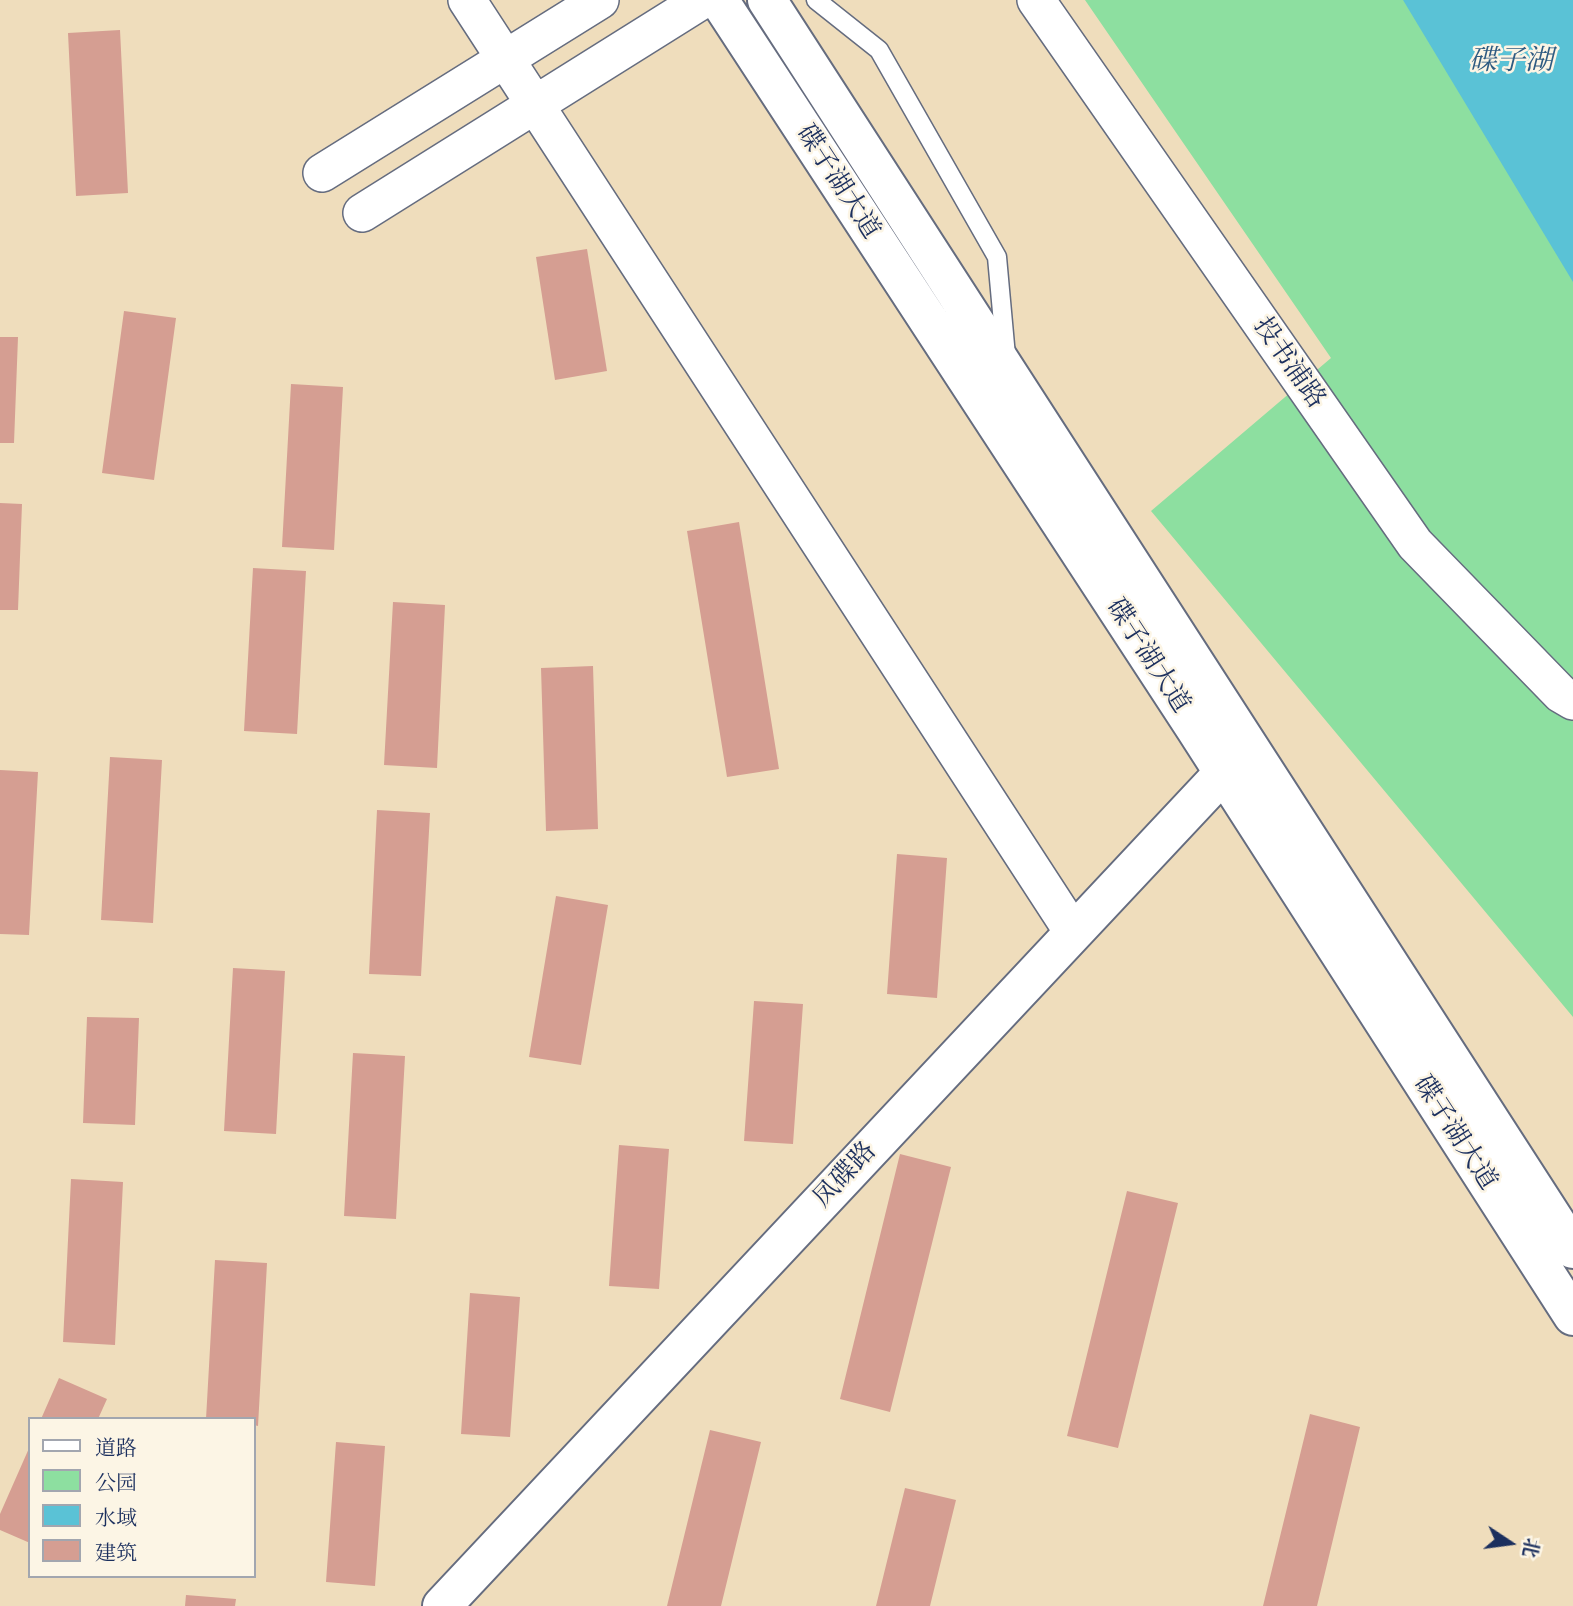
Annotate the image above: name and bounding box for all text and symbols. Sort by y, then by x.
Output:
water label: 碟子湖 [1469,44,1553,78]
street label: 碟子湖大道 [790,119,886,245]
street label: 投书浦路 [1246,311,1332,415]
street label: 碟子湖大道 [1100,593,1196,719]
street label: 碟子湖大道 [1407,1070,1503,1196]
street label: 凤碟路 [807,1136,883,1214]
legend [28,1417,256,1578]
text: 道路 [95,1434,137,1461]
text: 公园 [95,1469,137,1496]
text: 水域 [95,1504,137,1531]
north arrow [1475,1508,1545,1578]
text: 北 [1517,1536,1545,1560]
text: 建筑 [95,1539,137,1566]

